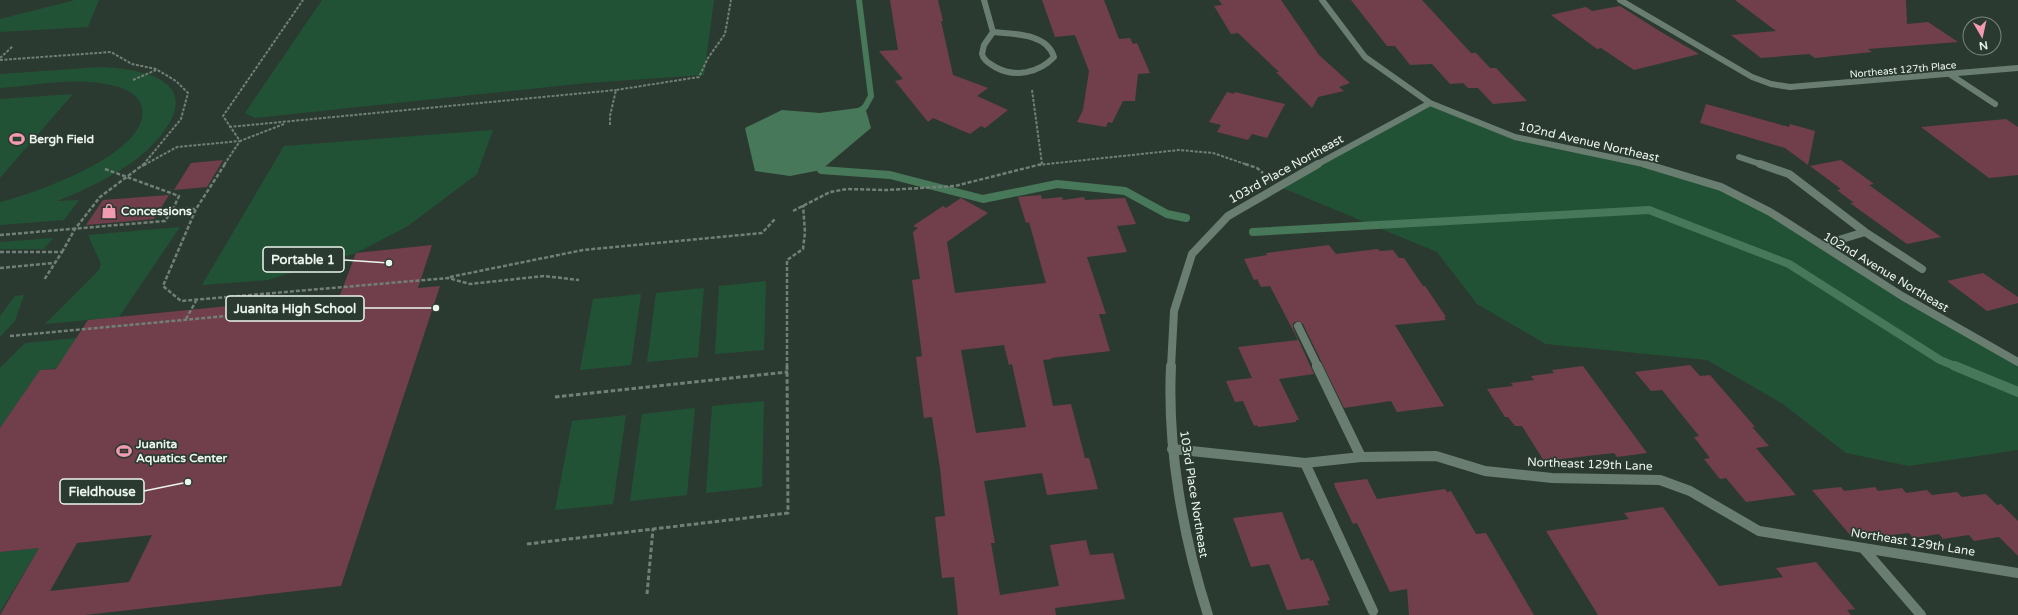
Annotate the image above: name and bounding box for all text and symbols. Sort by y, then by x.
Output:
north arrow [1962,16,2002,56]
text: N [1978,38,1989,52]
street label: Northeast 127th Place [1849,59,1957,81]
street label: 102nd Avenue Northeast [1517,119,1661,165]
sports icon: Bergh Field [8,130,26,148]
street label: 103rd Place Northeast [1226,131,1346,206]
place label: Bergh Field [29,132,94,147]
shop icon: Concessions [100,202,118,220]
place label: Concessions [121,204,192,218]
street label: 102nd Avenue Northeast [1821,229,1952,315]
callout: Portable 1 [263,247,344,272]
text: Portable 1 [271,252,335,268]
callout: Juanita High School [226,296,364,321]
text: Juanita High School [233,301,356,317]
street label: 103rd Place Northeast [1177,429,1211,559]
place label: Juanita Aquatics Center [135,437,228,466]
sports icon: Juanita Aquatics Center [115,442,133,460]
street label: Northeast 129th Lane [1527,455,1653,473]
callout: Fieldhouse [60,479,144,504]
text: Fieldhouse [68,484,136,500]
street label: Northeast 129th Lane [1850,525,1976,559]

